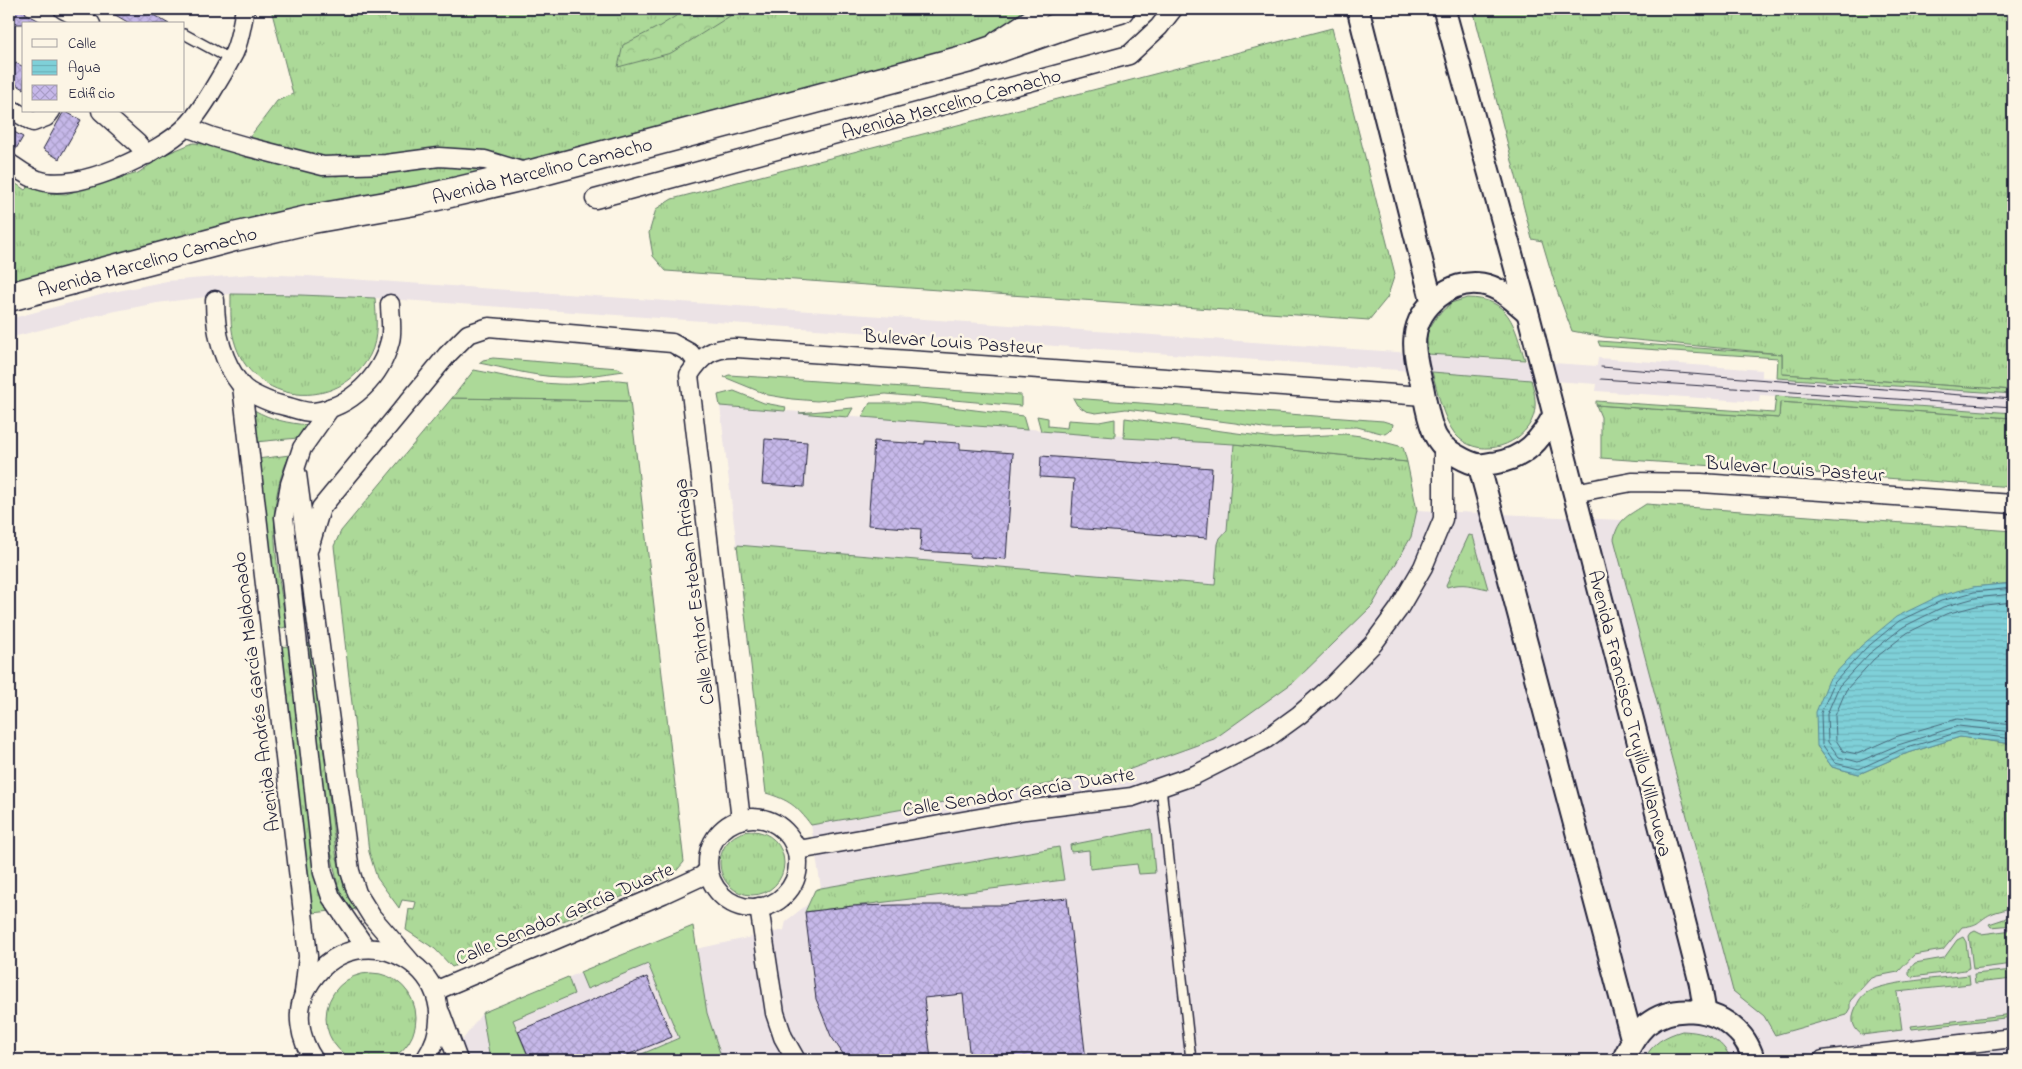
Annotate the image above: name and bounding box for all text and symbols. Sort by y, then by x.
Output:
legend [22,22,185,112]
text: Calle [68,33,96,55]
text: Agua [68,57,101,80]
street label: Avenida Marcelino Camacho [839,62,1065,149]
text: Edificio [68,83,115,105]
street label: Avenida Marcelino Camacho [429,131,656,214]
street label: Avenida Marcelino Camacho [35,220,261,307]
street label: Bulevar Louis Pasteur [861,323,1044,364]
street label: Bulevar Louis Pasteur [1703,450,1886,491]
street label: Calle Pintor Esteban Arriaga [667,477,725,706]
street label: Avenida Andrés García Maldonado [226,550,289,833]
street label: Avenida Francisco Trujillo Villanueva [1579,567,1678,860]
street label: Calle Senador García Duarte [900,761,1136,826]
street label: Calle Senador García Duarte [451,856,679,974]

